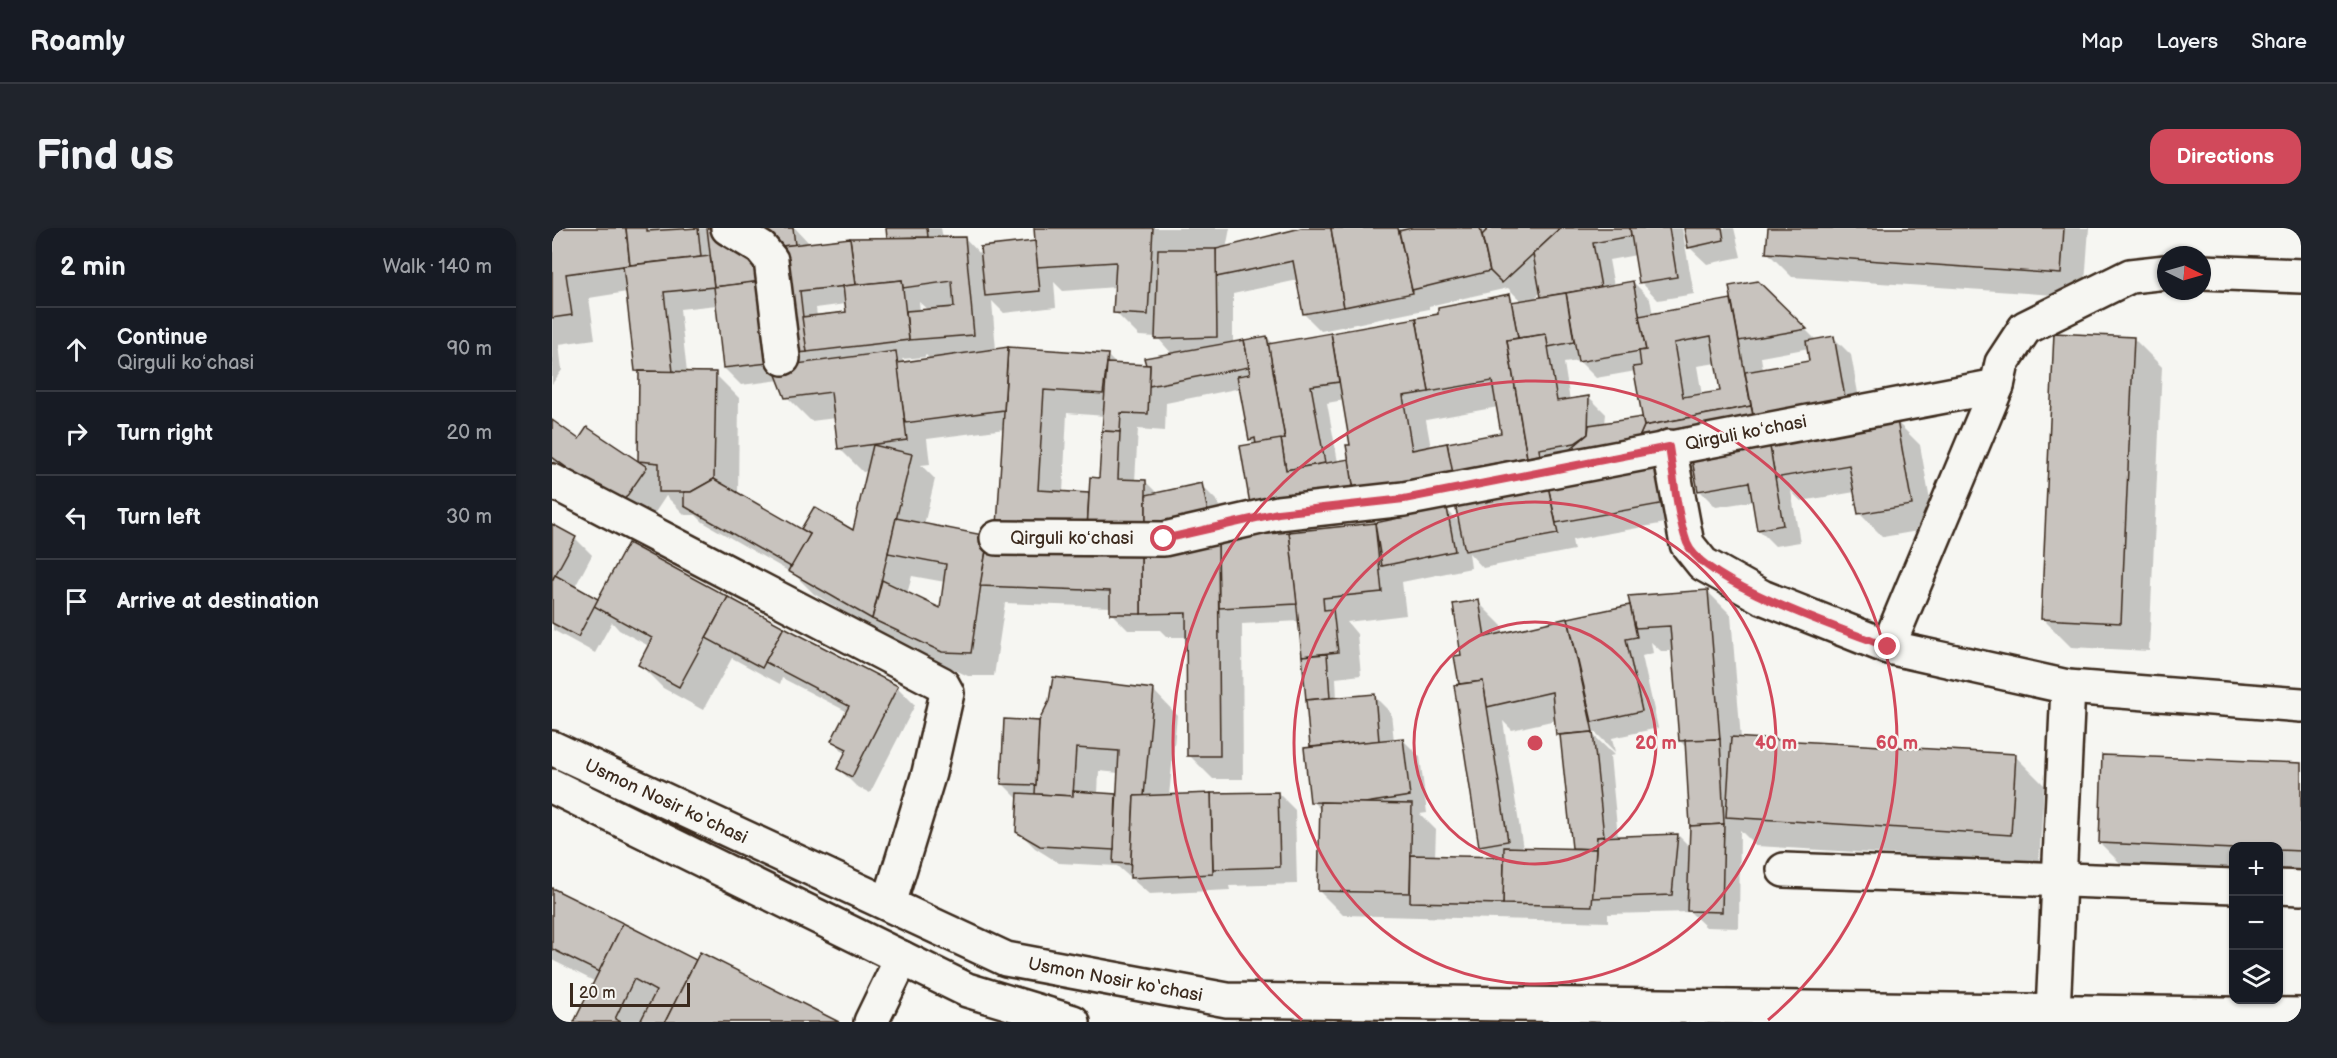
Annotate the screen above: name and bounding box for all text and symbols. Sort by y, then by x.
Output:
text: Roamly [30,25,125,58]
text: Map [2081,29,2123,54]
text: Layers [2156,29,2218,54]
text: Share [2251,29,2307,54]
button: Directions [2150,129,2301,184]
text: Find us [36,131,174,182]
north arrow [2157,246,2211,300]
text: 2 min [60,252,126,283]
text: Walk · 140 m [383,255,492,279]
text: Continue [117,324,207,351]
icon: ahead [60,333,93,366]
text: 90 m [447,337,492,361]
text: Qirguli koʻchasi [117,351,254,375]
street label: Qirguli koʻchasi [1683,411,1809,455]
icon: right [60,417,93,450]
text: Turn right [117,420,213,447]
text: 20 m [447,421,492,445]
icon: left [60,501,93,534]
text: Turn left [117,504,201,531]
text: 30 m [446,505,492,529]
route start [1150,525,1176,551]
street label: Qirguli koʻchasi [1010,528,1134,549]
icon: arrive [60,585,93,618]
text: Arrive at destination [117,588,319,615]
route end [1874,633,1900,659]
centre of rings [1525,733,1545,753]
text: 20 m [1635,733,1677,754]
text: 40 m [1755,733,1797,754]
text: 60 m [1876,733,1918,754]
street label: Usmon Nosir ko‘chasi [582,754,751,848]
map controls [2229,842,2283,1004]
button: + [2229,842,2283,896]
button: − [2229,896,2283,950]
button: layers [2229,950,2283,1004]
street label: Usmon Nosir ko‘chasi [1027,953,1204,1006]
scale bar [570,980,690,1008]
text: 20 m [579,984,615,1003]

